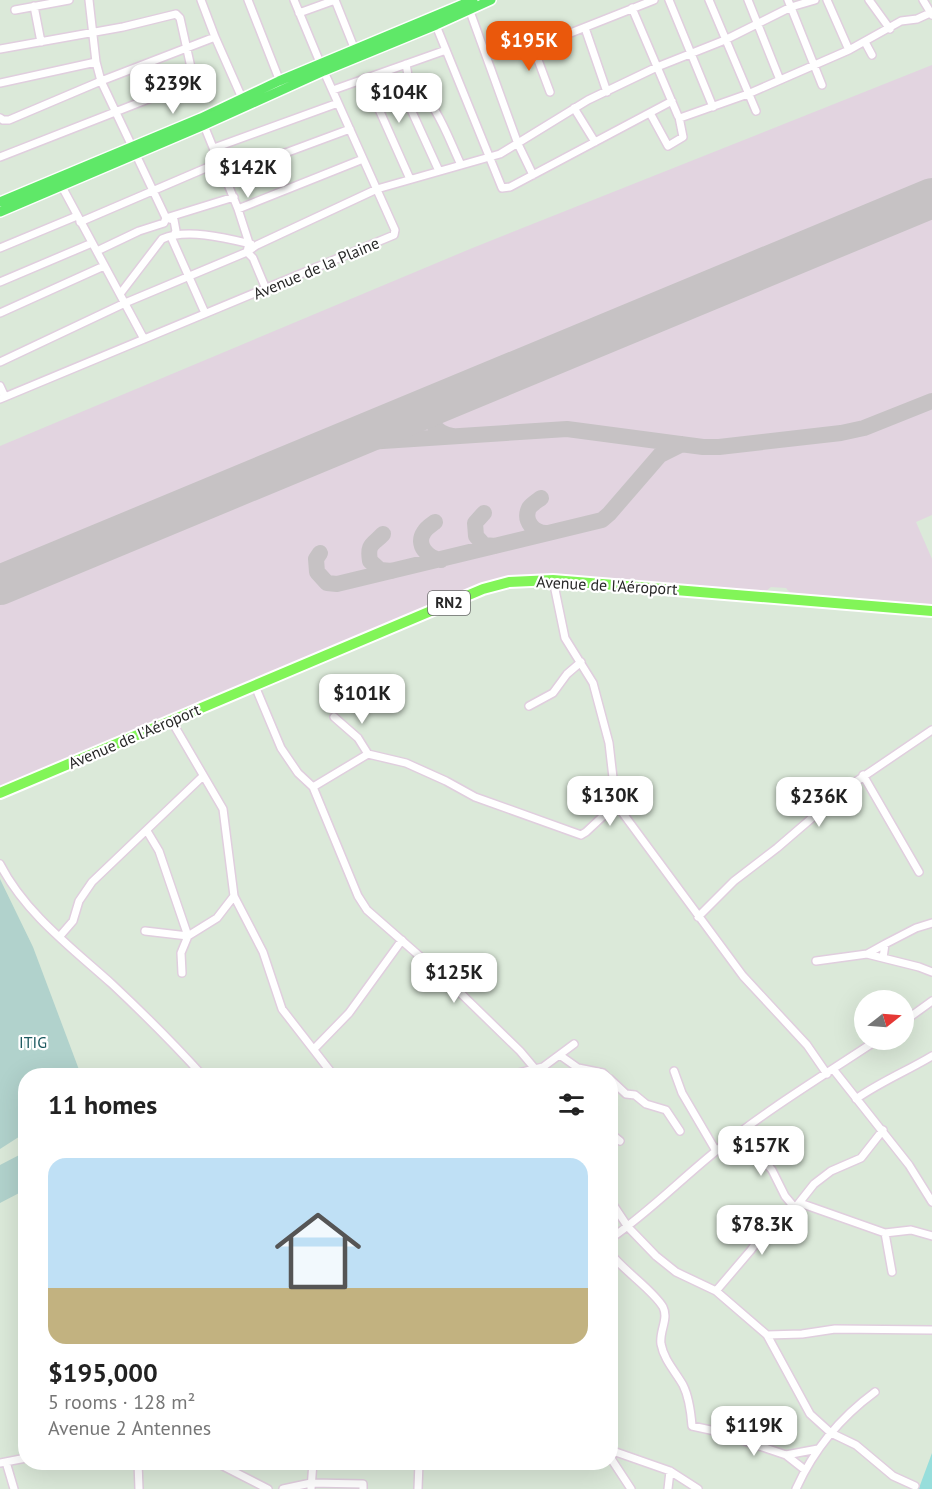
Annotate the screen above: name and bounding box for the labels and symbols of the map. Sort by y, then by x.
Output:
pin: $195K [487,21,571,72]
pin: $239K [131,64,215,115]
pin: $104K [357,73,441,124]
pin: $142K [206,148,290,199]
street label: Avenue de la Plaine [250,232,382,304]
street label: Avenue de l'Aéroport [536,571,679,599]
road number: RN2 [428,591,470,615]
pin: $101K [320,674,404,725]
street label: Avenue de l'Aéroport [65,699,203,773]
pin: $130K [568,776,652,827]
pin: $236K [777,777,861,828]
pin: $125K [412,953,496,1004]
north arrow [854,990,914,1050]
park label: ITIG [19,1032,47,1052]
pin: $157K [719,1126,803,1177]
pin: $78.3K [713,1205,811,1256]
pin: $119K [712,1406,796,1457]

